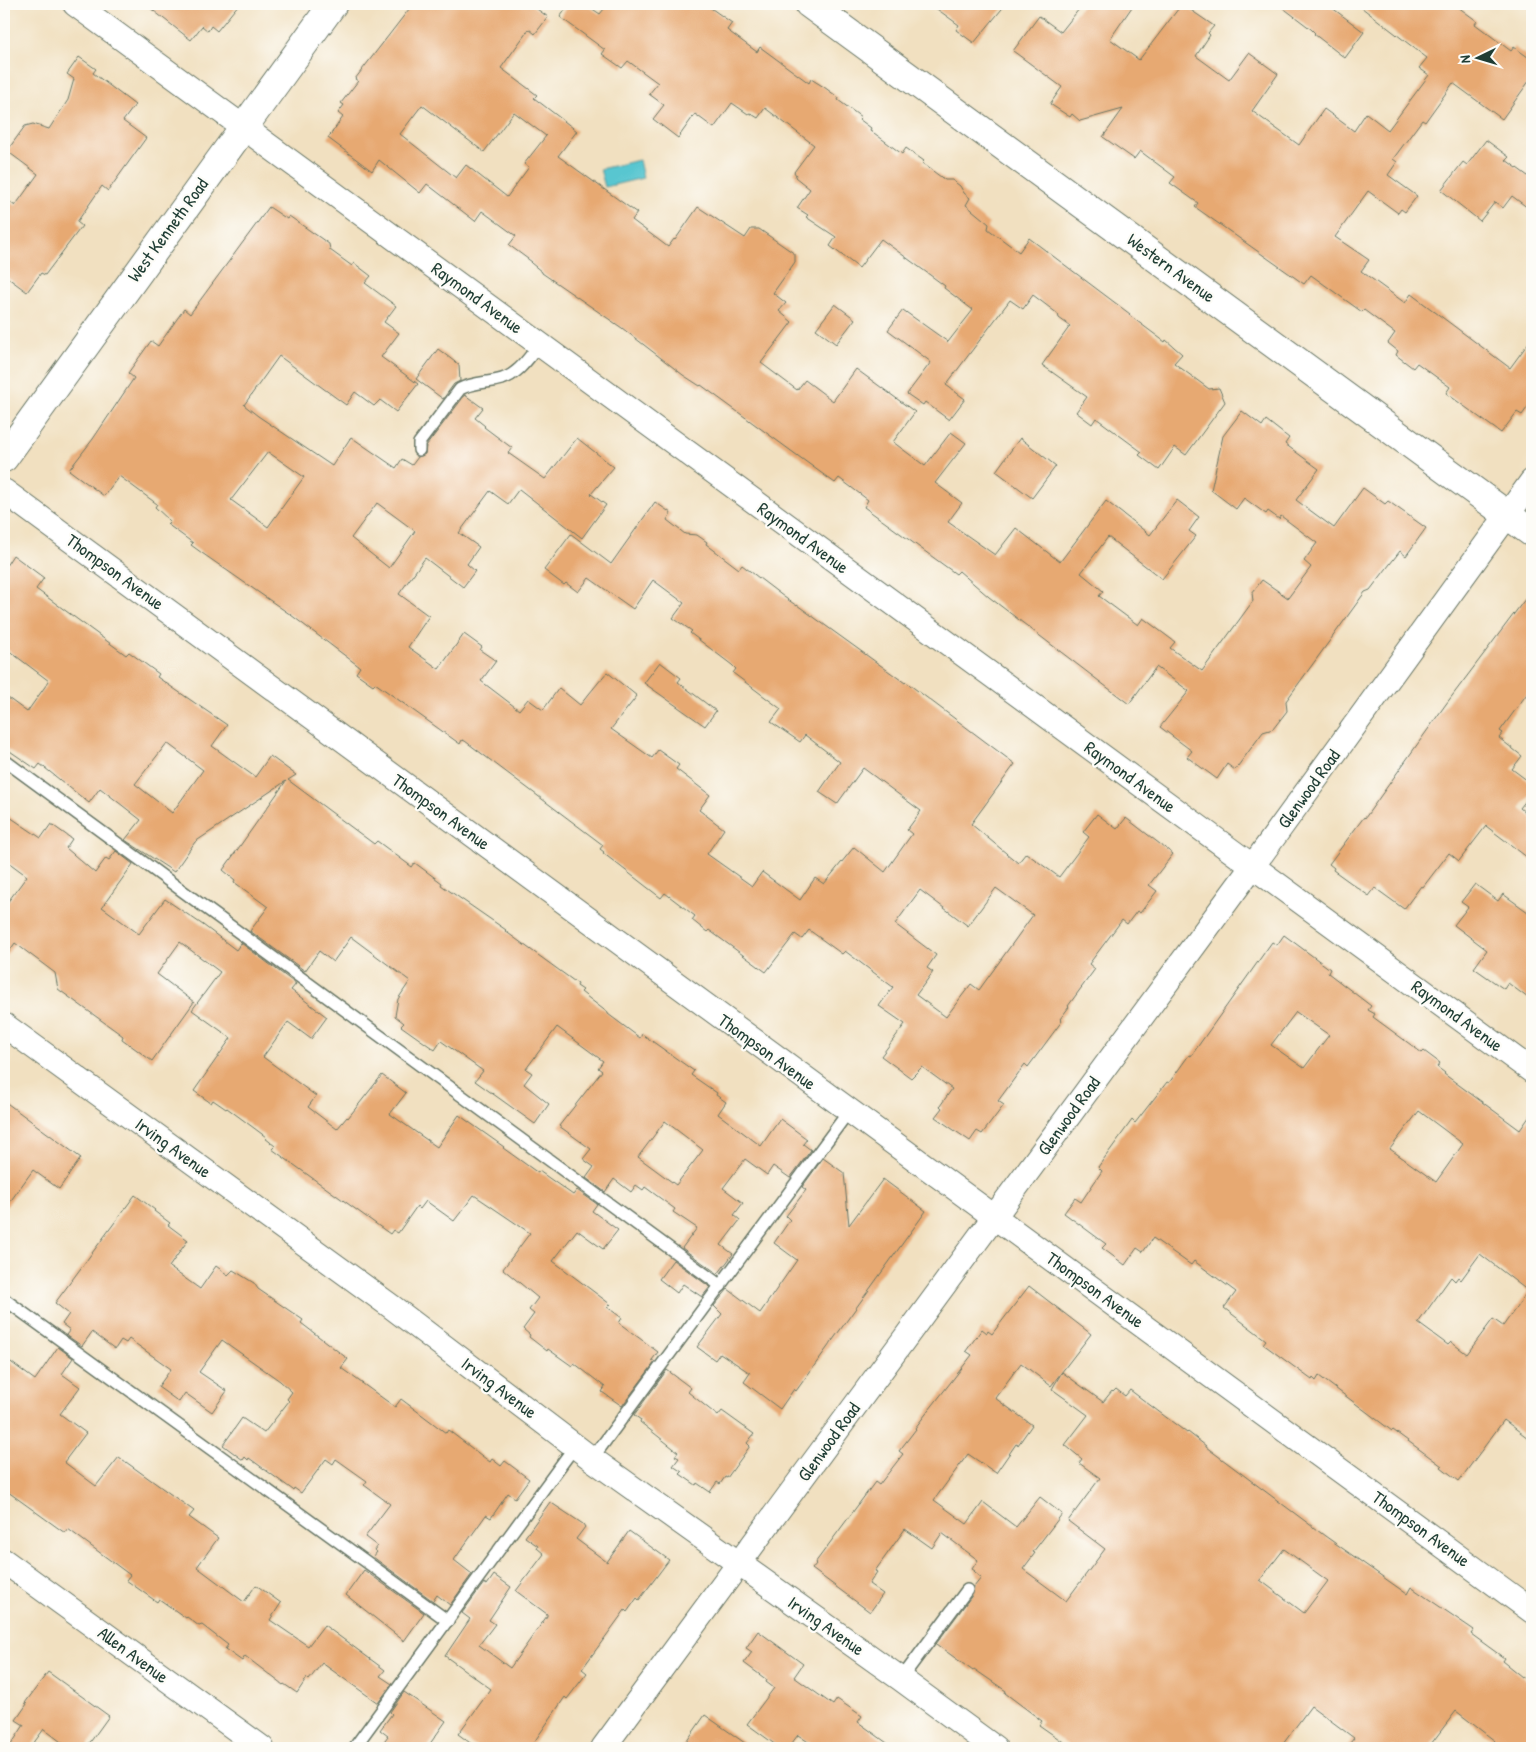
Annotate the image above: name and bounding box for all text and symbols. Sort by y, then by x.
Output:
north arrow [1454,32,1504,82]
text: N [1455,54,1474,64]
street label: West Kenneth Road [121,173,214,287]
street label: Western Avenue [1122,227,1220,308]
street label: Raymond Avenue [427,256,528,339]
street label: Raymond Avenue [753,496,854,579]
street label: Thompson Avenue [61,528,169,616]
street label: Raymond Avenue [1080,735,1181,818]
street label: Glenwood Road [1271,744,1346,833]
street label: Thompson Avenue [387,768,495,856]
street label: Raymond Avenue [1407,974,1508,1057]
street label: Thompson Avenue [713,1008,821,1096]
street label: Glenwood Road [1031,1071,1106,1160]
street label: Irving Avenue [130,1112,216,1184]
street label: Thompson Avenue [1041,1246,1149,1334]
street label: Irving Avenue [457,1351,542,1424]
street label: Glenwood Road [791,1397,866,1486]
street label: Thompson Avenue [1367,1485,1475,1573]
street label: Irving Avenue [783,1590,870,1661]
street label: Allen Avenue [93,1620,174,1689]

